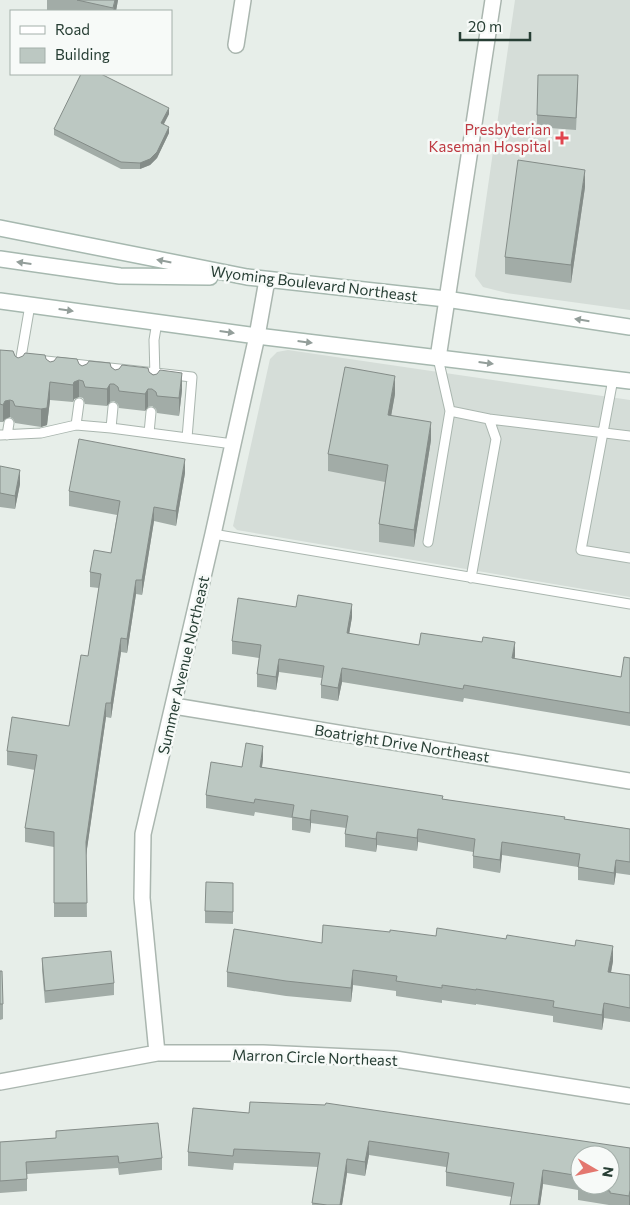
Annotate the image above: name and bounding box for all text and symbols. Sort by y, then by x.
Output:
legend [10,10,172,75]
scale bar [460,10,530,42]
text: 20 m [468,17,502,35]
text: Road [55,20,90,38]
text: Building [55,45,110,63]
place label: Presbyterian Kaseman Hospital [429,120,551,155]
marker: Presbyterian Kaseman Hospital [555,131,569,145]
one-way arrow [157,257,172,265]
one-way arrow [15,258,31,266]
street label: Wyoming Boulevard Northeast [209,261,419,305]
one-way arrow [58,306,74,314]
one-way arrow [573,315,589,323]
one-way arrow [219,328,235,336]
one-way arrow [298,338,314,346]
one-way arrow [478,359,494,367]
street label: Summer Avenue Northeast [154,574,212,756]
street label: Boatright Drive Northeast [313,720,491,766]
street label: Marron Circle Northeast [232,1045,398,1069]
north arrow [570,1145,620,1195]
text: N [599,1166,618,1179]

